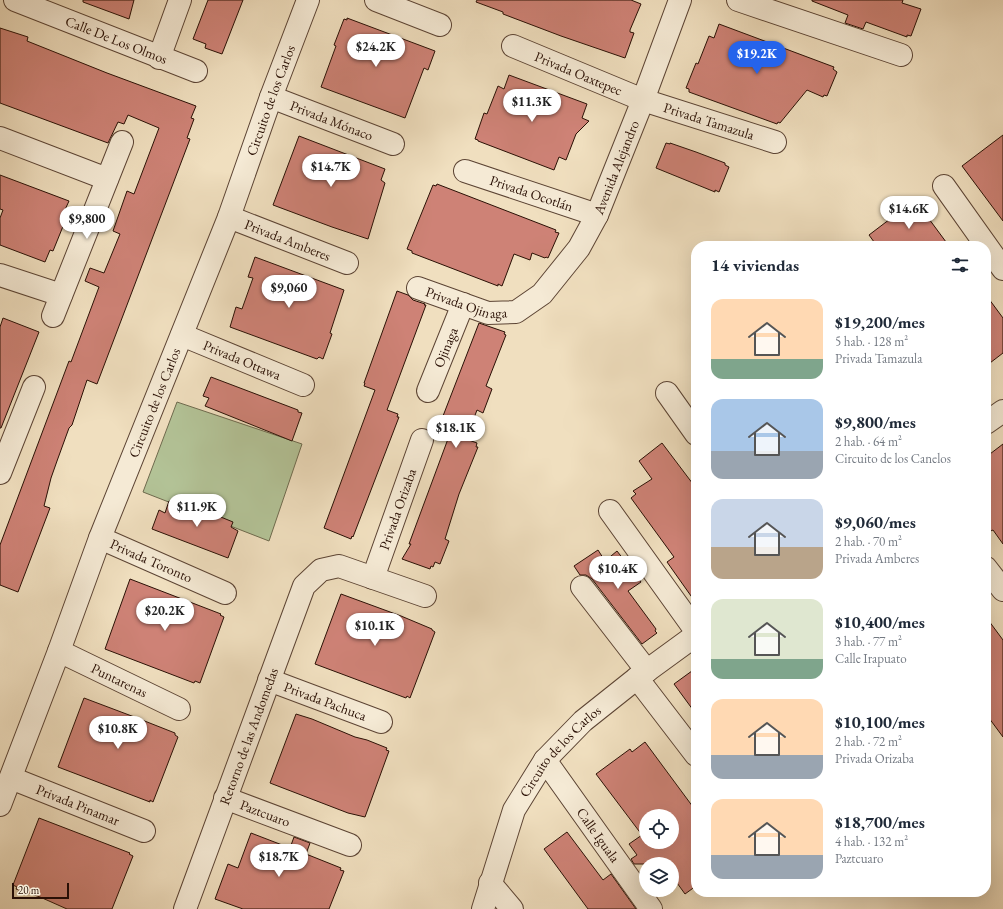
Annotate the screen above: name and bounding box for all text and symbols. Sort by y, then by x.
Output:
street label: Calle De Los Olmos [63,12,171,68]
pin: $24.2K [343,34,409,68]
text: $24.2K [356,38,396,55]
pin: $19.2K [724,41,790,75]
street label: Circuito de los Carlos [242,42,299,158]
text: $19.2K [737,45,777,62]
street label: Privada Oaxtepec [532,47,625,100]
pin: $11.3K [499,89,565,123]
text: $11.3K [512,93,552,110]
street label: Privada Mónaco [288,96,376,145]
street label: Privada Tamazula [661,98,757,144]
street label: Avenida Alejandro [589,118,643,218]
pin: $14.7K [298,154,364,188]
text: $14.7K [311,158,351,175]
street label: Privada Ocotlán [487,171,576,216]
pin: $14.6K [876,196,942,230]
text: $14.6K [889,200,929,217]
pin: $9,800 [54,206,120,240]
text: $9,800 [69,210,105,227]
street label: Privada Amberes [242,215,334,265]
text: 14 viviendas [711,254,799,276]
icon: filters [949,254,971,276]
pin: $9,060 [256,275,322,309]
text: $9,060 [271,279,307,296]
street label: Privada Ojinaga [423,282,508,322]
text: $19,200/mes [835,311,925,333]
icon: home [743,315,791,363]
street label: Ojinaga [429,324,462,370]
text: 5 hab. · 128 m² [835,333,908,350]
street label: Privada Ottawa [200,336,284,384]
street label: Circuito de los Carlos [124,345,185,460]
text: Privada Tamazula [835,350,922,367]
text: $9,800/mes [835,411,916,433]
pin: $18.1K [423,415,489,449]
icon: home [743,415,791,463]
text: $18.1K [436,419,476,436]
text: 2 hab. · 64 m² [835,433,902,450]
text: Circuito de los Canelos [835,450,951,467]
street label: Privada Orizaba [375,466,420,552]
pin: $11.9K [164,494,230,528]
text: $11.9K [177,498,217,515]
text: $9,060/mes [835,511,916,533]
icon: home [743,515,791,563]
text: 2 hab. · 70 m² [835,533,902,550]
street label: Privada Toronto [107,535,195,587]
text: Privada Amberes [835,550,919,567]
pin: $10.4K [585,556,651,590]
text: $10.4K [598,560,638,577]
pin: $20.2K [132,598,198,632]
text: $20.2K [145,602,185,619]
text: $10,400/mes [835,611,925,633]
pin: $10.1K [342,613,408,647]
icon: home [743,615,791,663]
text: $10.1K [355,617,395,634]
text: 3 hab. · 77 m² [835,633,902,650]
text: Calle Irapuato [835,650,907,667]
street label: Puntarenas [88,659,151,702]
street label: Retorno de las Andomedas [215,665,282,807]
street label: Privada Pachuca [281,677,369,725]
street label: Circuito de los Carlos [515,701,605,800]
text: $10,100/mes [835,711,925,733]
icon: home [743,715,791,763]
pin: $10.8K [85,716,151,750]
text: $10.8K [98,720,138,737]
text: 2 hab. · 72 m² [835,733,902,750]
text: Privada Orizaba [835,750,914,767]
street label: Privada Pinamar [34,780,122,829]
street label: Paztcuaro [238,795,293,831]
street label: Calle Iguala [573,804,624,866]
map controls [639,809,679,897]
button: locate [639,809,679,849]
text: $18,700/mes [835,811,925,833]
icon: home [743,815,791,863]
text: 4 hab. · 132 m² [835,833,908,850]
pin: $18.7K [246,844,312,878]
text: $18.7K [259,848,299,865]
text: Paztcuaro [835,850,884,867]
button: layers [639,857,679,897]
scale bar [12,881,69,900]
text: 20 m [18,883,39,897]

